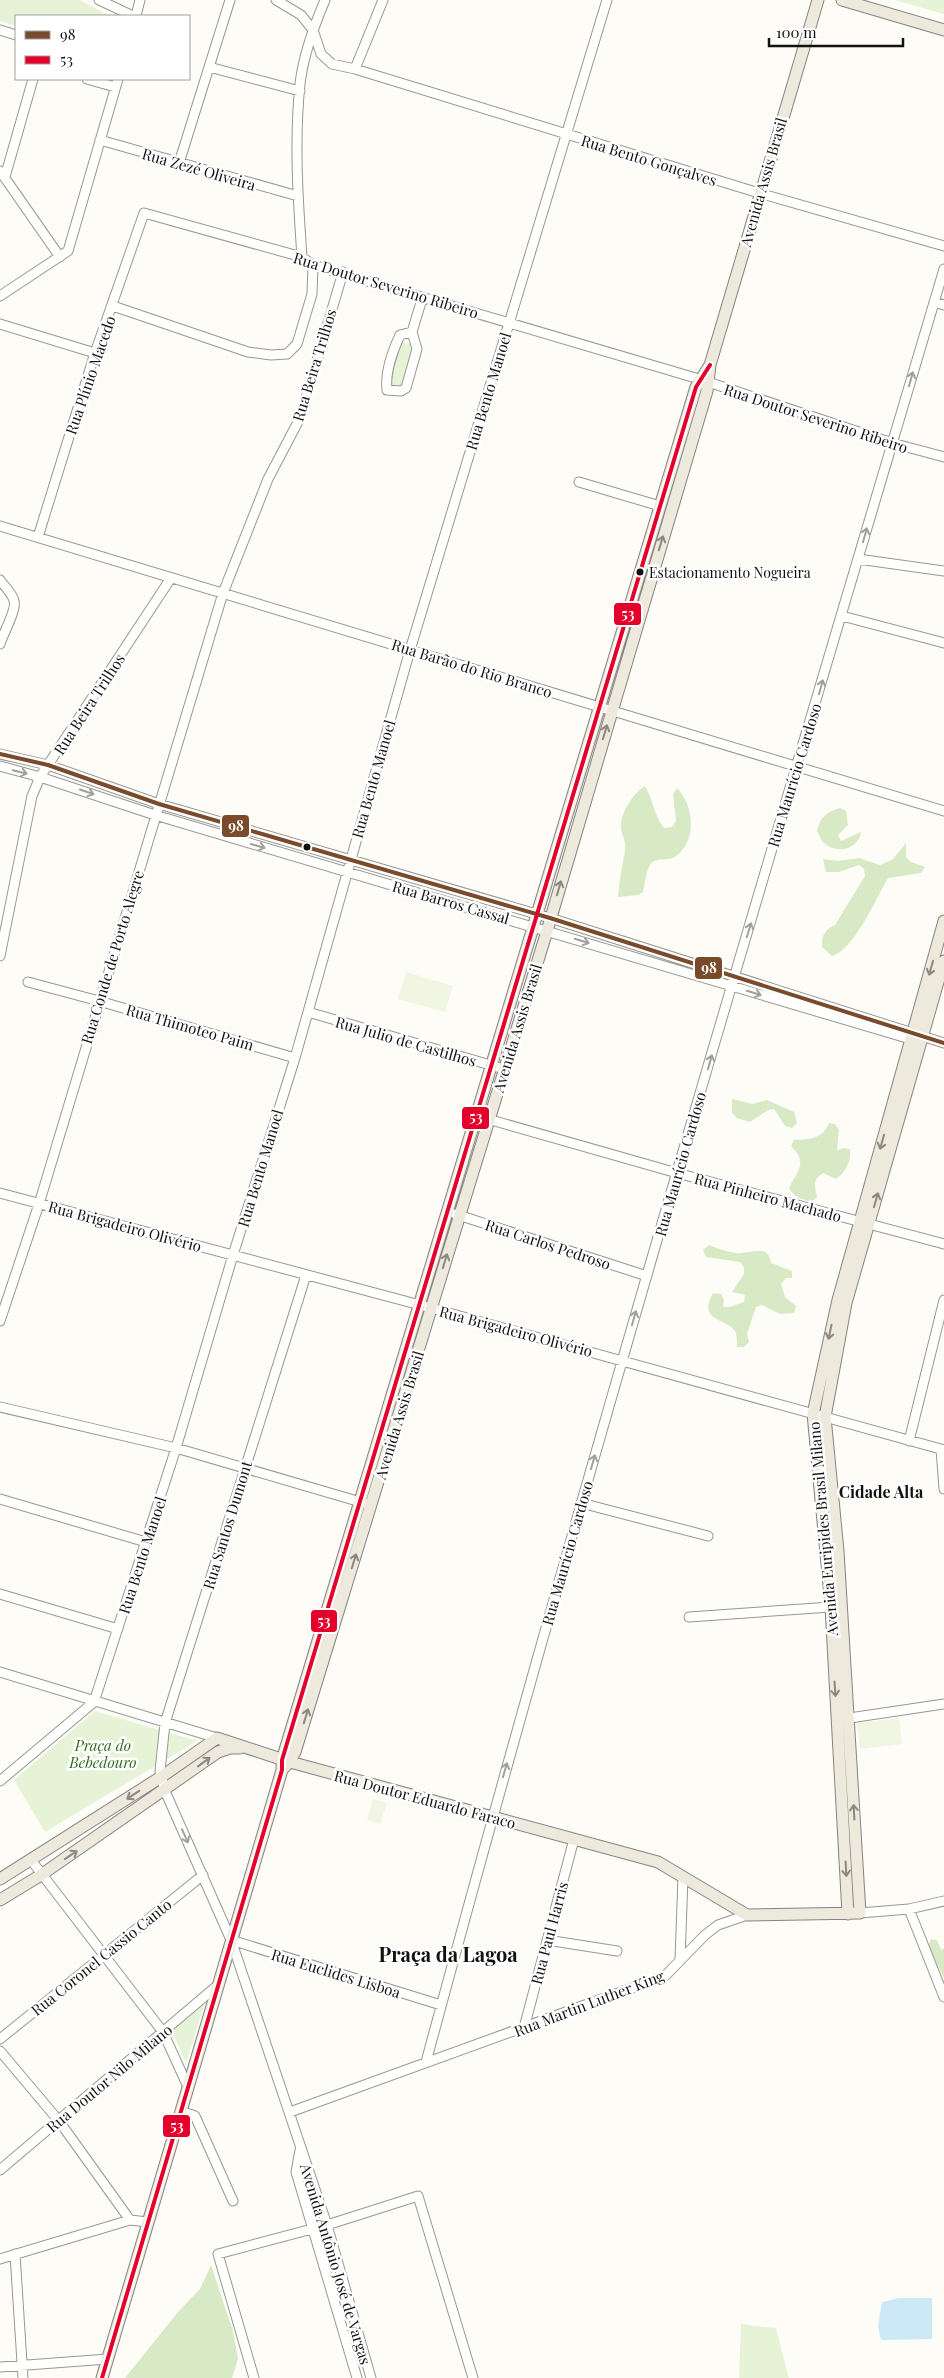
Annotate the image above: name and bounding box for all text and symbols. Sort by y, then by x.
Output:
legend [15,15,190,80]
scale bar [769,15,903,47]
text: 100 m [776,22,817,42]
text: 98 [60,24,76,44]
text: 53 [60,49,73,69]
street label: Avenida Assis Brasil [735,115,791,250]
street label: Rua Bento Gonçalves [579,130,719,190]
street label: Rua Zezé Oliveira [140,143,259,195]
street label: Rua Doutor Severino Ribeiro [291,247,481,323]
street label: Rua Beira Trilhos [287,306,341,424]
street label: Rua Plínio Macedo [60,313,120,437]
street label: Rua Bento Manoel [461,330,515,452]
one-way arrow [907,372,917,388]
street label: Rua Doutor Severino Ribeiro [721,379,911,457]
one-way arrow [861,528,871,544]
one-way arrow [657,535,667,551]
place label: Estacionamento Nogueira [649,563,811,582]
marker: Estacionamento Nogueira [635,567,645,577]
line badge: 53 [613,602,642,626]
text: 53 [621,604,635,623]
street label: Rua Barão do Rio Branco [389,634,555,702]
street label: Rua Beira Trilhos [49,650,129,758]
one-way arrow [816,680,826,696]
street label: Rua Maurício Cardoso [763,701,825,849]
street label: Rua Bento Manoel [347,718,399,840]
one-way arrow [600,725,610,741]
one-way arrow [12,767,28,777]
one-way arrow [78,788,94,797]
line badge: 98 [221,814,250,838]
text: 98 [228,816,244,835]
one-way arrow [250,841,266,851]
unlabelled marker [302,842,312,852]
street label: Rua Conde de Porto Alegre [76,868,148,1046]
street label: Rua Barros Cassal [390,876,512,928]
one-way arrow [554,881,564,897]
one-way arrow [744,922,754,938]
one-way arrow [574,937,590,947]
line badge: 98 [694,956,723,980]
text: 98 [701,958,717,977]
one-way arrow [926,960,935,976]
street label: Avenida Assis Brasil [488,961,546,1096]
one-way arrow [746,989,762,999]
street label: Rua Thimoteo Paim [124,999,257,1055]
street label: Rua Julio de Castilhos [333,1011,479,1071]
one-way arrow [706,1054,716,1070]
street label: Rua Maurício Cardoso [650,1089,710,1239]
line badge: 53 [461,1106,490,1130]
street label: Rua Bento Manoel [233,1107,287,1229]
text: 53 [469,1107,483,1126]
one-way arrow [877,1133,887,1149]
street label: Rua Pinheiro Machado [692,1168,844,1226]
one-way arrow [871,1192,881,1208]
street label: Rua Brigadeiro Olivério [46,1196,204,1256]
street label: Rua Carlos Pedroso [483,1214,613,1274]
one-way arrow [441,1254,451,1270]
street label: Rua Brigadeiro Olivério [437,1301,595,1361]
one-way arrow [630,1311,640,1327]
one-way arrow [825,1324,835,1340]
street label: Avenida Assis Brasil [370,1348,428,1483]
street label: Avenida Euripides Brasil Milano [804,1421,842,1638]
one-way arrow [589,1455,598,1471]
street label: Rua Santos Dumont [198,1458,256,1592]
street label: Rua Maurício Cardoso [537,1478,597,1628]
district label: Cidade Alta [839,1481,924,1502]
street label: Rua Bento Manoel [114,1494,170,1616]
one-way arrow [350,1553,360,1569]
line badge: 53 [310,1609,338,1633]
text: 53 [317,1611,331,1630]
one-way arrow [831,1681,840,1697]
one-way arrow [302,1709,312,1725]
park label: Praça do Bebedouro [68,1735,137,1772]
one-way arrow [197,1757,210,1768]
one-way arrow [500,1762,510,1778]
street label: Rua Doutor Eduardo Faraco [332,1765,518,1833]
one-way arrow [126,1790,140,1800]
one-way arrow [850,1804,859,1820]
one-way arrow [180,1828,190,1843]
one-way arrow [63,1850,77,1860]
one-way arrow [841,1861,850,1877]
street label: Rua Paul Harris [526,1879,572,1987]
street label: Rua Coronel Cassio Canto [27,1894,175,2020]
district label: Praça da Lagoa [378,1940,518,1967]
street label: Rua Euclides Lisboa [269,1944,404,2002]
street label: Rua Martin Luther King [511,1965,667,2041]
street label: Rua Doutor Nilo Milano [42,2020,176,2136]
line badge: 53 [162,2114,191,2138]
text: 53 [170,2116,184,2135]
street label: Avenida Antônio José de Vargas [296,2160,376,2367]

